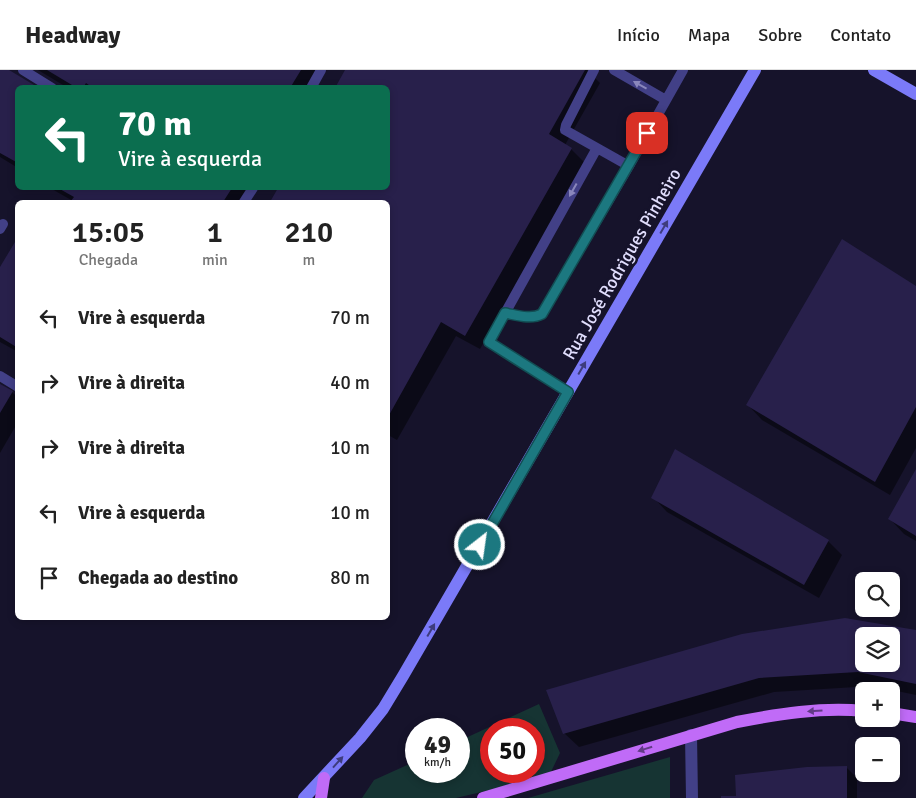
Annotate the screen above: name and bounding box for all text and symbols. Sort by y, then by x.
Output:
text: Headway [25,20,121,50]
text: Início [617,24,660,46]
text: Mapa [688,24,730,46]
text: Sobre [758,24,802,46]
text: Contato [830,24,891,46]
one-way arrow [632,81,647,89]
text: 70 m [118,102,192,145]
icon: left [35,105,100,170]
pin [626,112,668,154]
icon: arrive [633,119,661,147]
text: Vire à esquerda [118,145,262,172]
street label: Rua José Rodrigues Pinheiro [558,164,686,364]
one-way arrow [569,183,577,198]
text: 15:05 [72,214,145,251]
text: 1 [207,214,223,251]
text: 210 [285,214,333,251]
one-way arrow [659,221,668,234]
text: Chegada [79,250,138,270]
text: min [202,250,228,270]
text: m [302,250,315,270]
icon: left [35,304,63,332]
text: Vire à esquerda [78,306,205,330]
text: 70 m [330,306,370,330]
one-way arrow [578,361,587,375]
icon: right [35,369,63,397]
text: Vire à direita [78,371,185,395]
text: 40 m [330,371,370,395]
icon: right [35,434,63,462]
text: Vire à direita [78,436,185,460]
text: 10 m [330,436,370,460]
icon: left [35,499,63,527]
text: Vire à esquerda [78,501,205,525]
text: 10 m [330,501,370,525]
position arrow [453,518,505,570]
icon: arrive [35,564,63,592]
text: Chegada ao destino [78,566,238,590]
text: 80 m [330,566,370,590]
map controls [855,572,900,782]
button: search [855,572,900,617]
one-way arrow [426,623,435,636]
button: layers [855,627,900,672]
button: + [855,682,900,727]
one-way arrow [807,707,823,715]
speed limit sign: 50 [480,718,545,783]
text: 49 [424,729,451,760]
button: − [855,737,900,782]
one-way arrow [637,746,652,754]
text: km/h [424,755,451,770]
one-way arrow [332,757,344,769]

